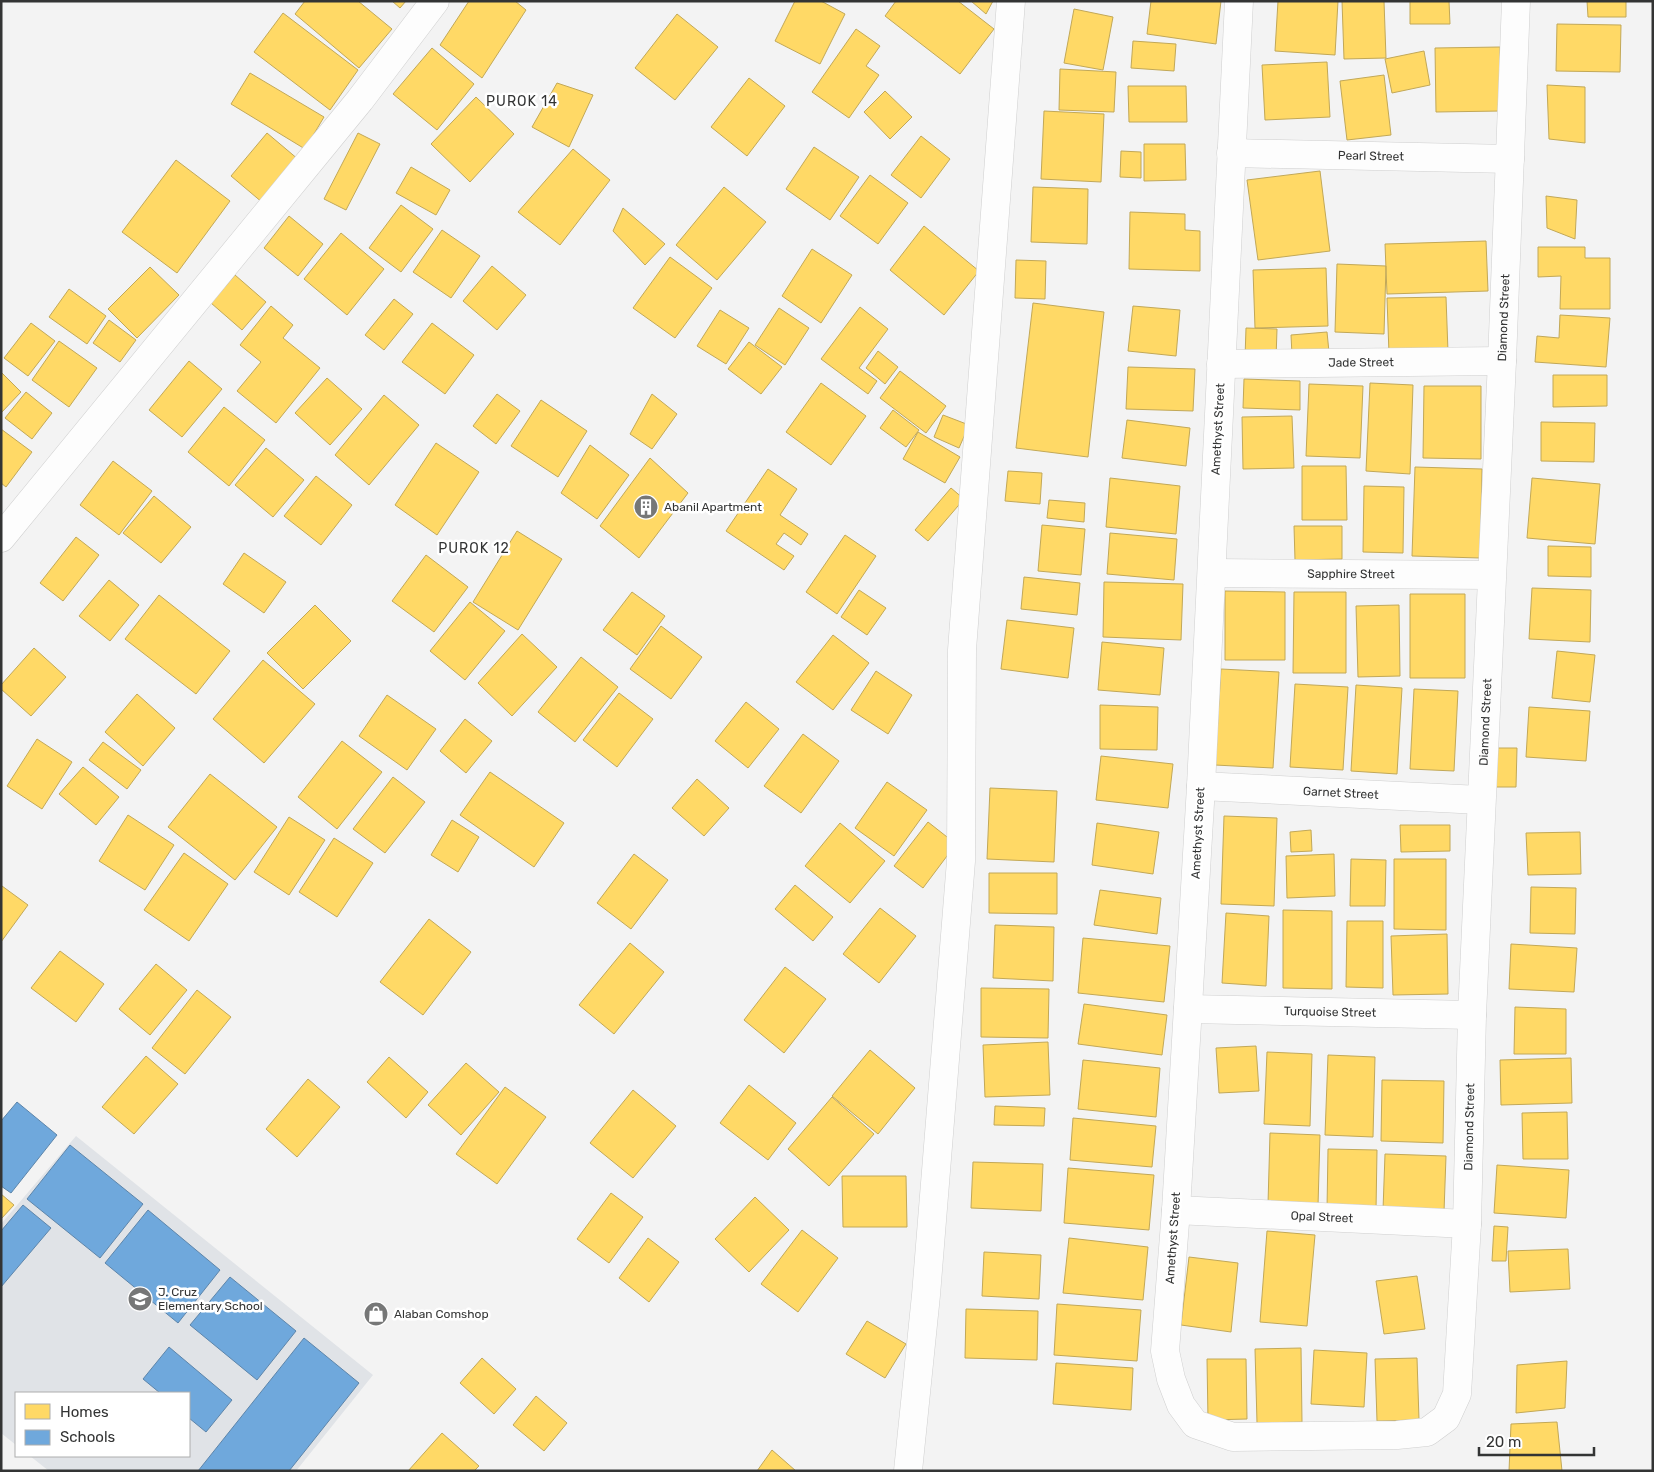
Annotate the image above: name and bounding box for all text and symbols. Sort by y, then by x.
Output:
district label: PUROK 14 [486,93,558,110]
street label: Pearl Street [1338,148,1404,164]
street label: Diamond Street [1495,273,1512,362]
street label: Jade Street [1328,355,1394,370]
street label: Amethyst Street [1209,382,1227,475]
building icon: Abanil Apartment [633,494,659,520]
place label: Abanil Apartment [664,500,762,514]
district label: PUROK 12 [438,540,510,557]
street label: Sapphire Street [1307,567,1395,581]
street label: Diamond Street [1476,678,1494,766]
street label: Garnet Street [1303,784,1379,802]
street label: Amethyst Street [1189,786,1207,879]
street label: Turquoise Street [1284,1004,1377,1020]
street label: Diamond Street [1461,1083,1477,1171]
street label: Amethyst Street [1163,1191,1183,1284]
street label: Opal Street [1290,1209,1354,1226]
place label: J. Cruz Elementary School [158,1285,263,1313]
school or university icon: J. Cruz Elementary School [127,1286,153,1312]
shop icon: Alaban Comshop [363,1301,389,1327]
place label: Alaban Comshop [394,1307,489,1321]
legend [15,1392,190,1457]
text: Homes [60,1403,109,1421]
scale bar [1479,1424,1594,1456]
text: Schools [60,1428,116,1446]
text: 20 m [1486,1433,1521,1451]

